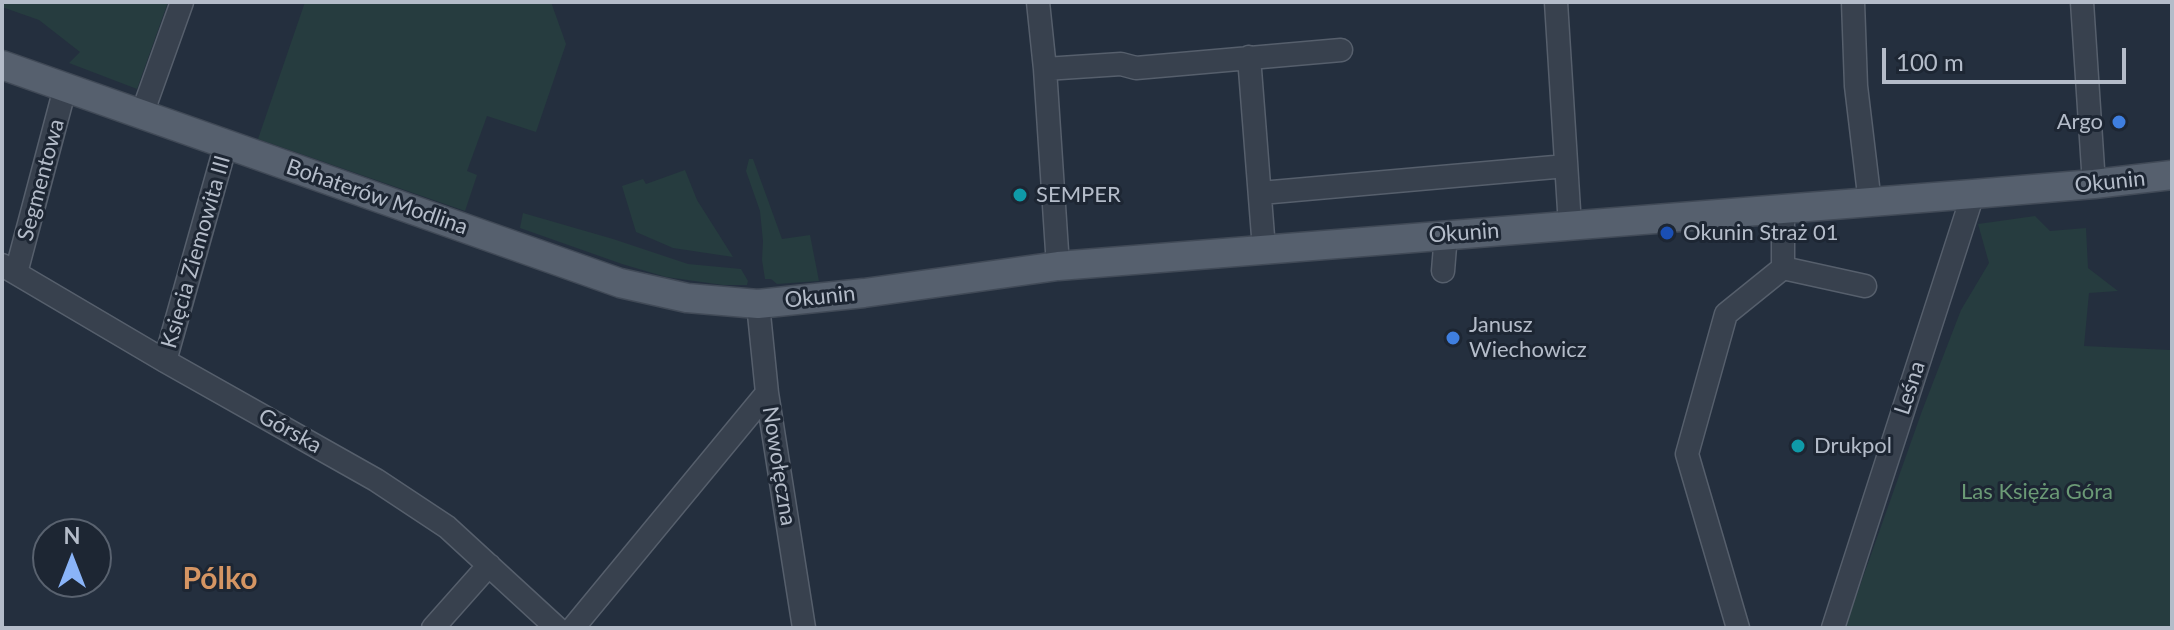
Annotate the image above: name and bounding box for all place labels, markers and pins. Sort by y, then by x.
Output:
place label: Argo [2057,109,2103,135]
marker: Argo [2110,113,2128,131]
place label: SEMPER [1036,182,1121,208]
marker: SEMPER [1011,186,1029,204]
place label: Okunin Straż 01 [1683,220,1838,246]
marker: Okunin Straż 01 [1658,224,1676,242]
place label: Janusz Wiechowicz [1469,312,1587,364]
marker: Janusz Wiechowicz [1444,329,1462,347]
place label: Drukpol [1814,433,1892,459]
marker: Drukpol [1789,437,1807,455]

